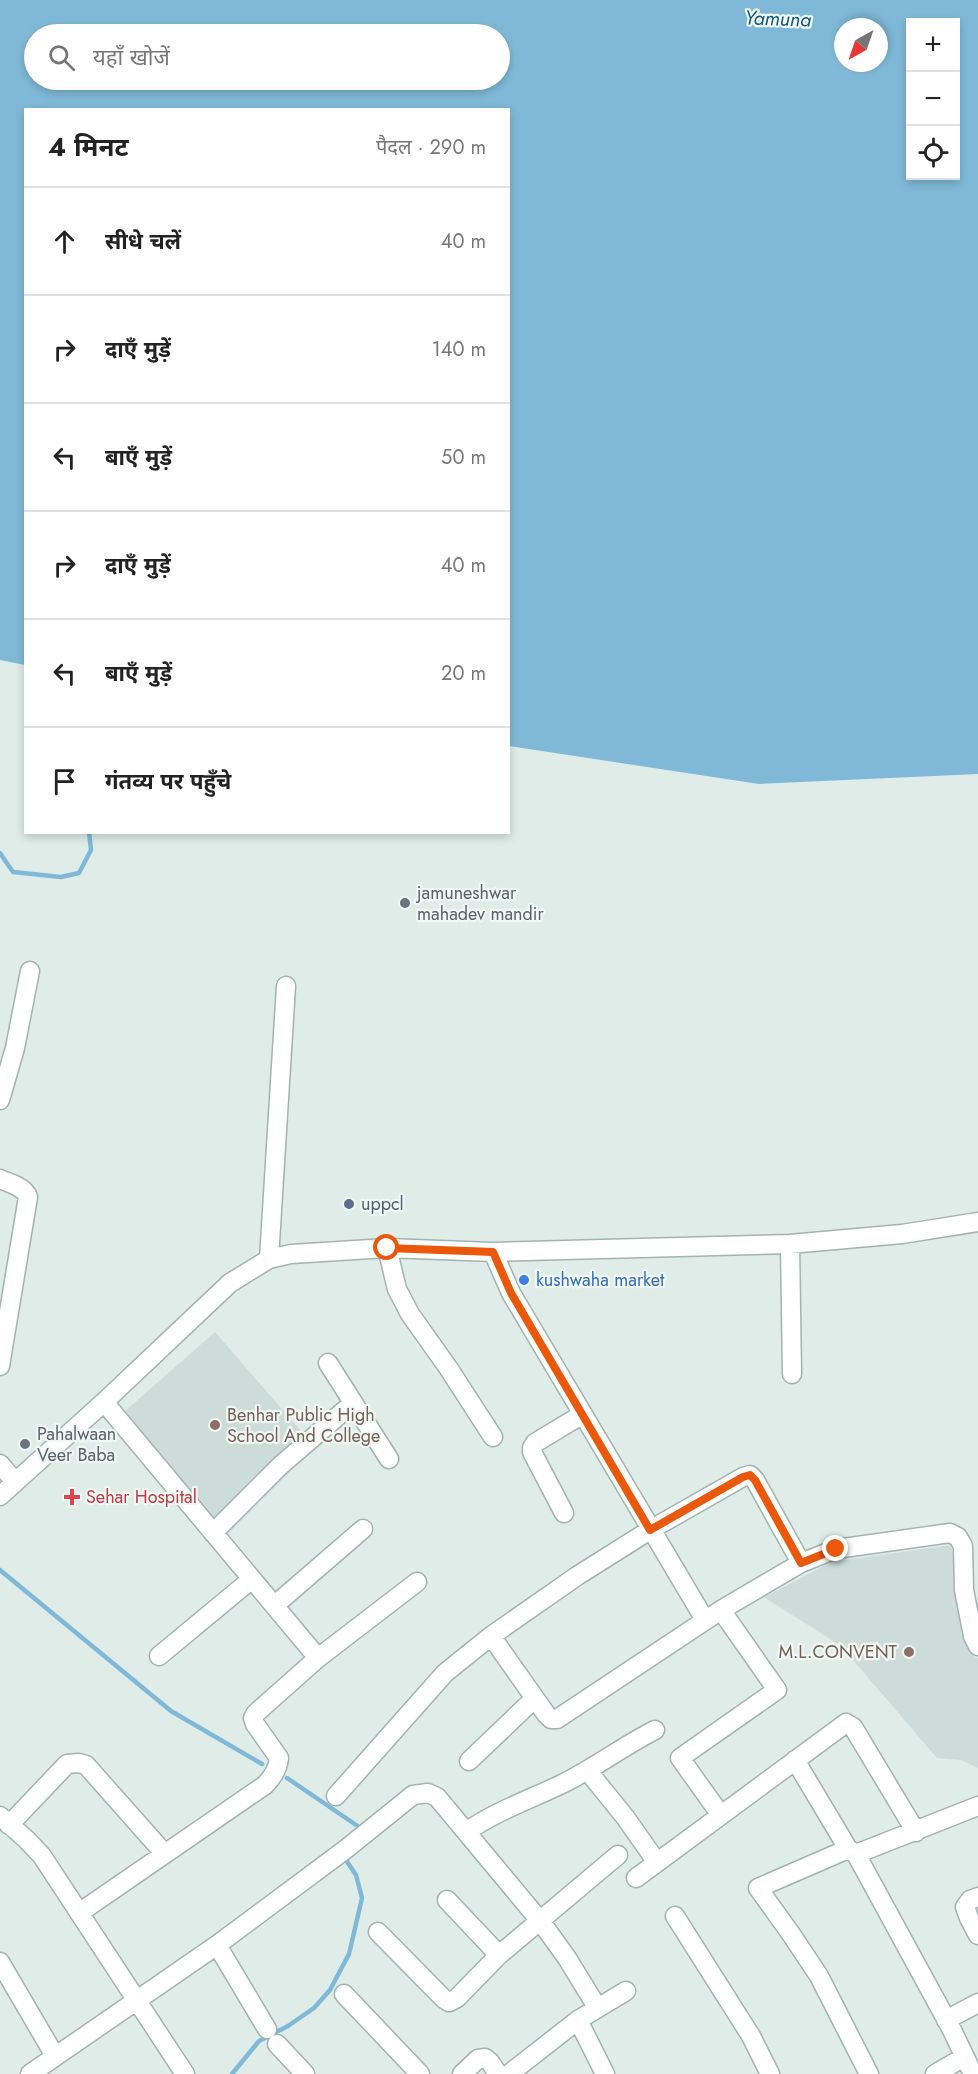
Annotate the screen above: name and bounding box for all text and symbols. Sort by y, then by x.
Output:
water label: Yamuna [744,3,812,35]
north arrow [834,18,888,72]
map controls [906,18,960,180]
button: + [906,18,960,72]
search box [24,24,510,90]
icon: search [45,41,78,74]
text: यहाँ खोजें [93,41,170,73]
button: − [906,72,960,126]
button: locate [906,126,960,180]
text: 4 मिनट [48,128,129,166]
text: पैदल · 290 m [376,133,486,162]
icon: ahead [48,225,81,258]
text: सीधे चलें [105,225,181,257]
text: 40 m [441,227,486,256]
icon: right [48,333,81,366]
text: दाएँ मुड़ें [105,333,171,365]
text: 140 m [432,335,486,364]
icon: left [48,441,81,474]
text: बाएँ मुड़ें [105,441,172,473]
text: 50 m [441,443,486,472]
icon: right [48,549,81,582]
text: दाएँ मुड़ें [105,549,171,581]
text: 40 m [441,551,486,580]
icon: left [48,657,81,690]
text: बाएँ मुड़ें [105,657,172,689]
text: 20 m [441,659,486,688]
icon: arrive [48,765,81,798]
text: गंतव्य पर पहुँचे [105,765,231,797]
place label: jamuneshwar mahadev mandir [415,880,544,927]
marker: jamuneshwar mahadev mandir [398,896,412,910]
place label: uppcl [361,1191,404,1217]
marker: uppcl [342,1197,356,1211]
route start [373,1234,399,1260]
place label: kushwaha market [536,1267,665,1293]
marker: kushwaha market [517,1273,531,1287]
place label: Benhar Public High School And College [227,1402,380,1449]
marker: Benhar Public High School And College [208,1418,222,1432]
place label: Pahalwaan Veer Baba [37,1421,116,1468]
marker: Pahalwaan Veer Baba [18,1437,32,1451]
place label: Sehar Hospital [86,1484,197,1510]
marker: Sehar Hospital [63,1488,81,1506]
route end [822,1535,848,1561]
place label: M.L.CONVENT [778,1639,898,1665]
marker: M.L.CONVENT [902,1645,916,1659]

